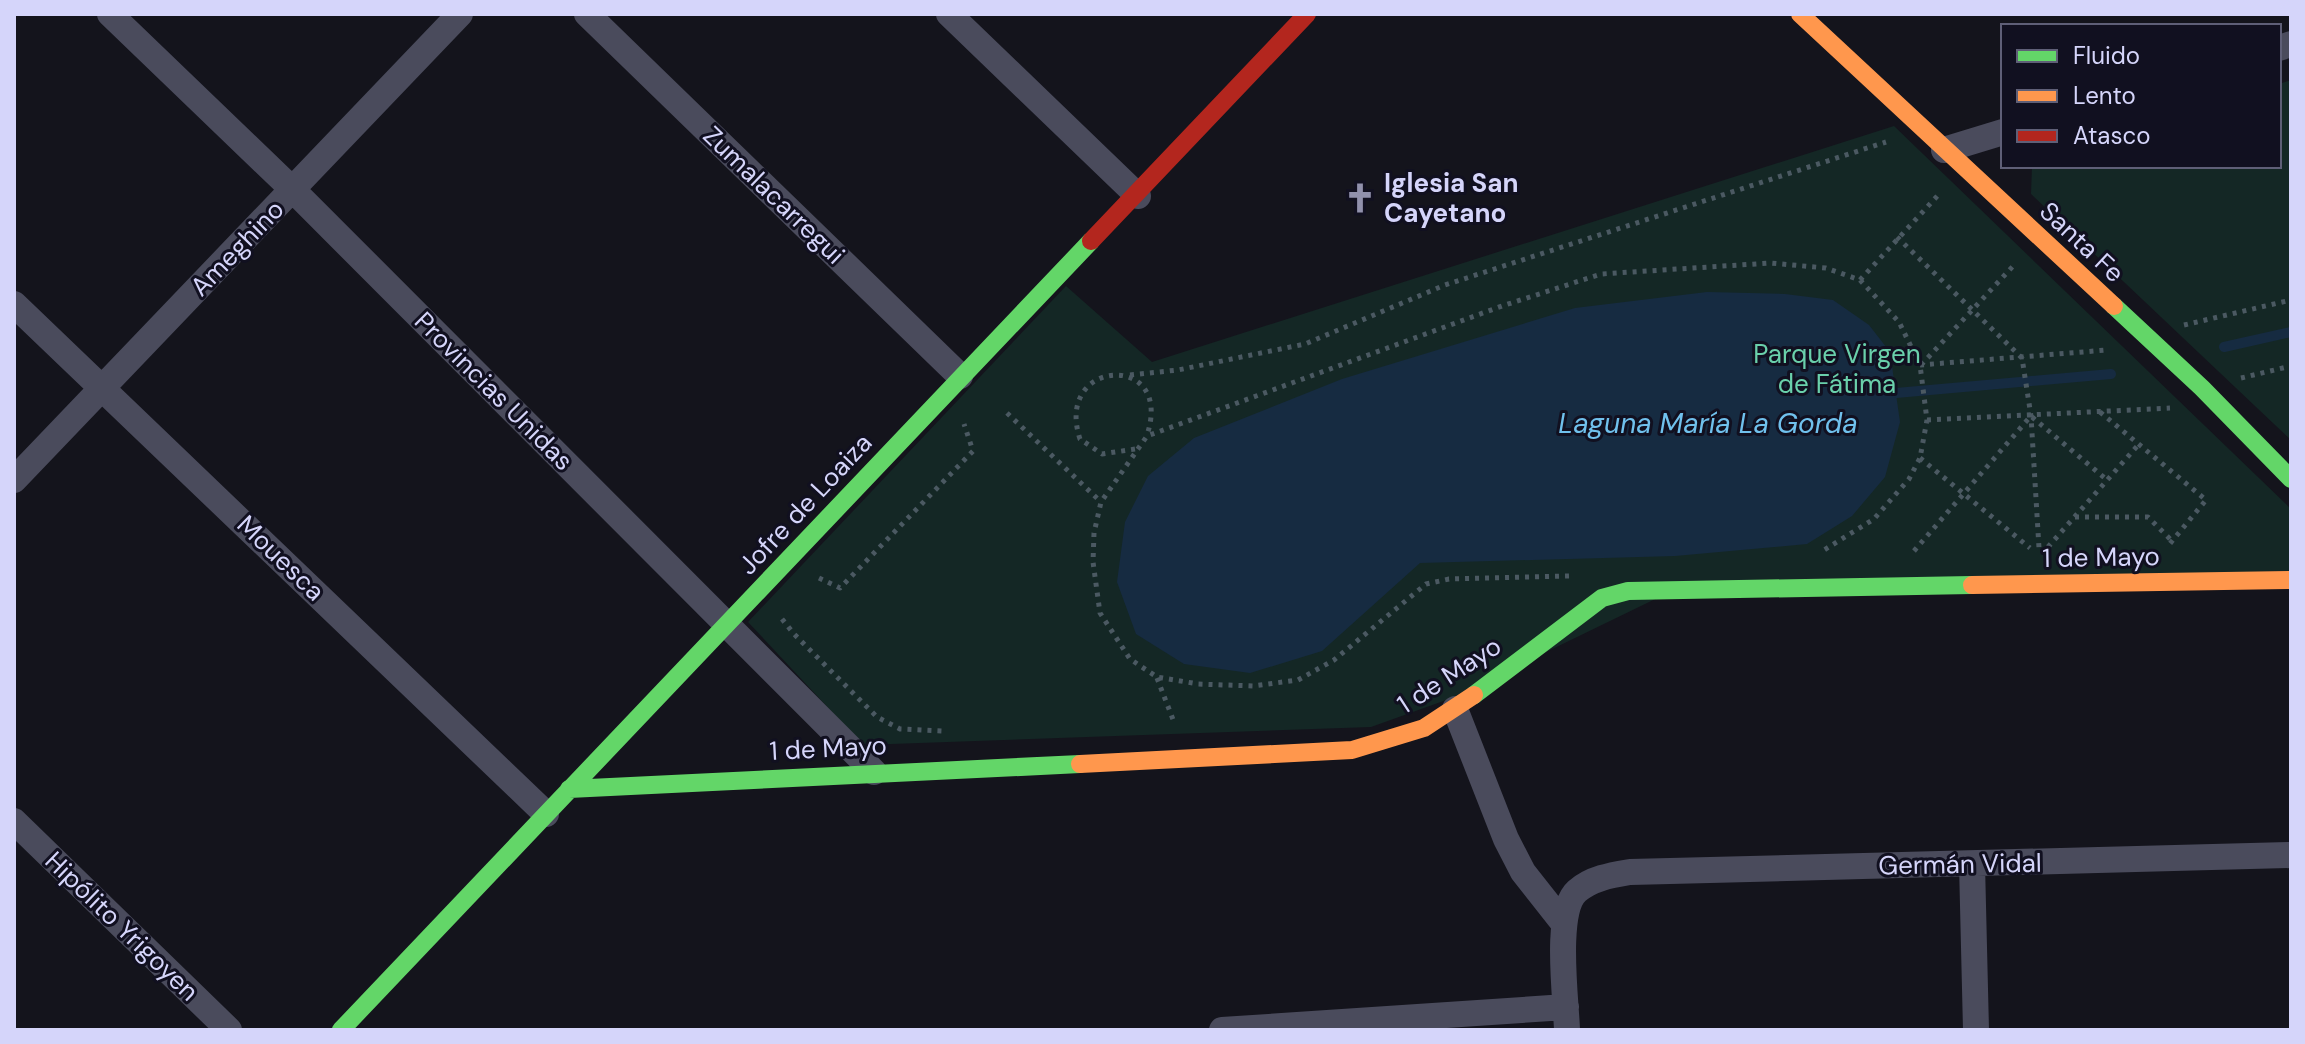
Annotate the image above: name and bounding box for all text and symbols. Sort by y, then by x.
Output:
legend [2001,24,2281,168]
text: Fluido [2073,40,2140,71]
text: Lento [2073,80,2136,111]
street label: Zumalacarregui [696,119,852,271]
text: Atasco [2073,120,2150,151]
place label: Iglesia San Cayetano [1384,166,1518,230]
church icon: Iglesia San Cayetano [1343,181,1377,215]
street label: Ameghino [183,193,291,303]
street label: Santa Fe [2033,194,2131,290]
street label: Provincias Unidas [407,304,581,478]
park label: Parque Virgen de Fátima [1753,337,1921,401]
water label: Laguna María La Gorda [1558,405,1858,442]
street label: Jofre de Loaiza [731,426,879,582]
street label: Mouesca [230,508,332,608]
street label: 1 de Mayo [2042,539,2160,575]
street label: 1 de Mayo [1391,629,1507,721]
street label: 1 de Mayo [769,728,887,768]
street label: Hipólito Yrigoyen [38,844,206,1008]
street label: Germán Vidal [1878,846,2042,882]

